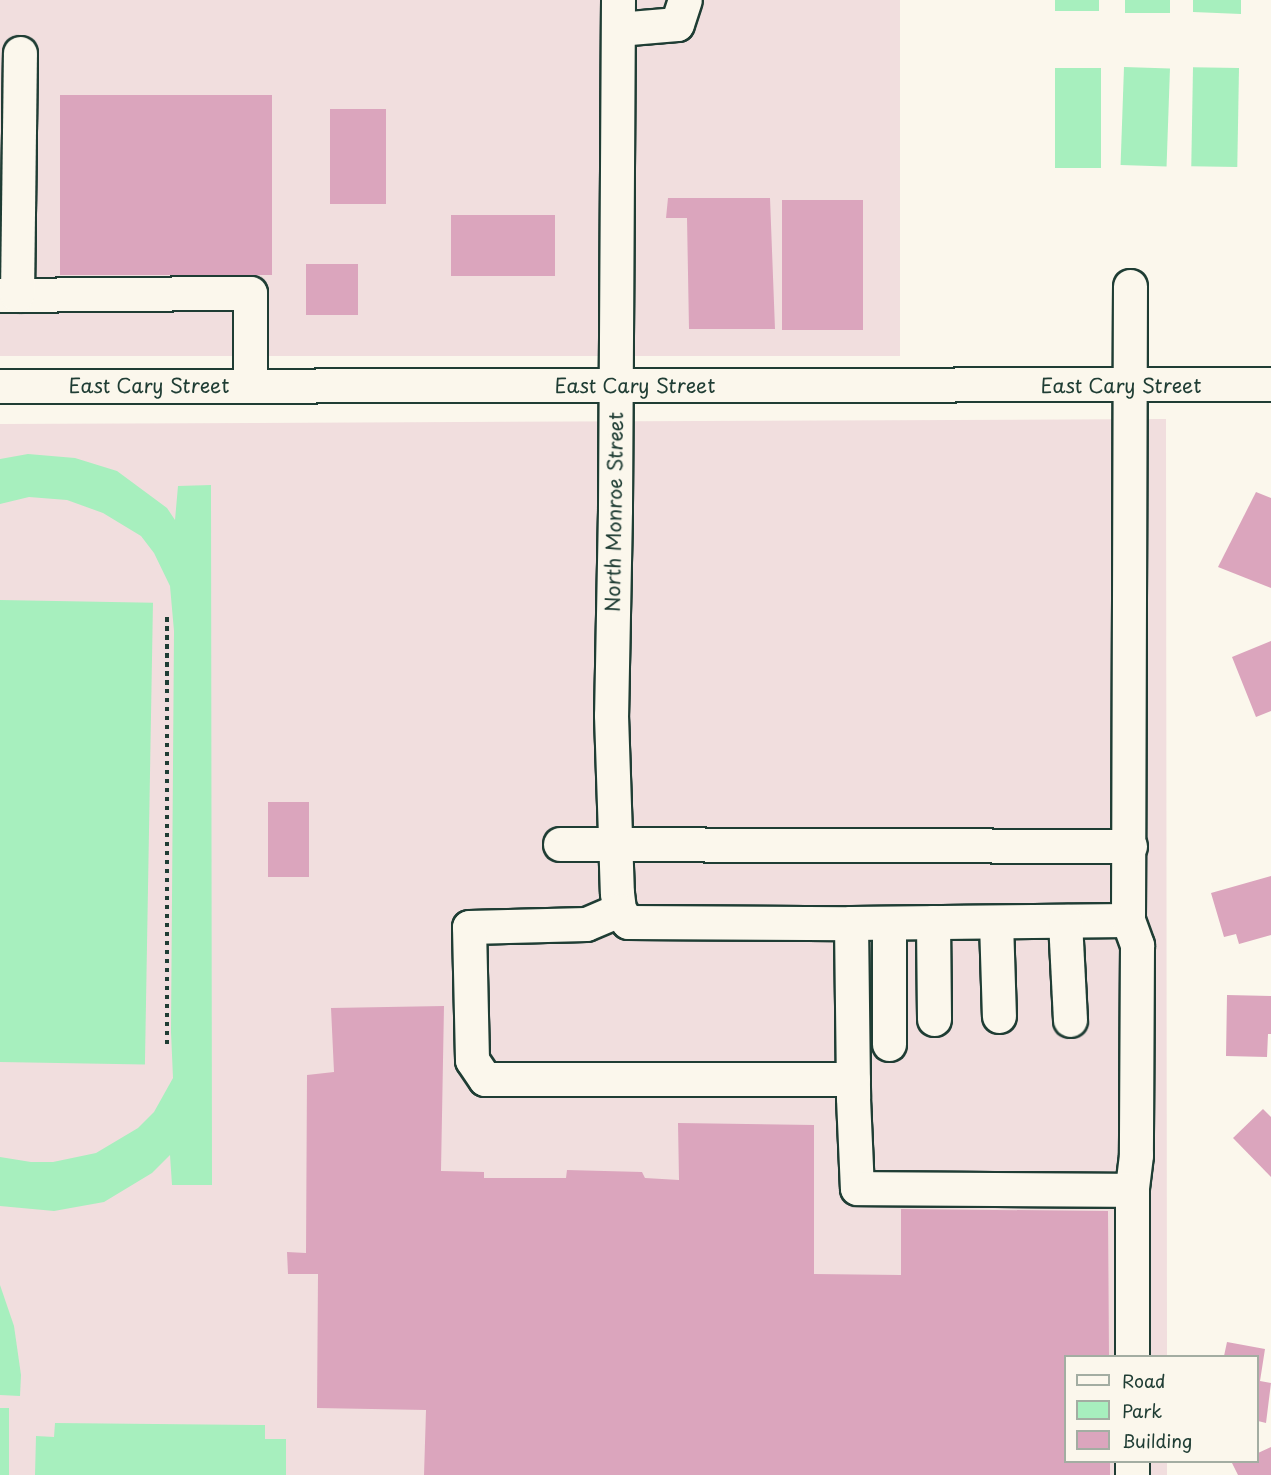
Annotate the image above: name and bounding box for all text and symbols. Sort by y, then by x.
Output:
street label: East Cary Street [68,373,230,397]
street label: East Cary Street [554,373,716,397]
street label: East Cary Street [1040,373,1202,397]
street label: North Monroe Street [600,411,628,613]
legend [1064,1355,1259,1463]
text: Road [1122,1367,1166,1394]
text: Park [1122,1397,1162,1424]
text: Building [1122,1427,1192,1454]

